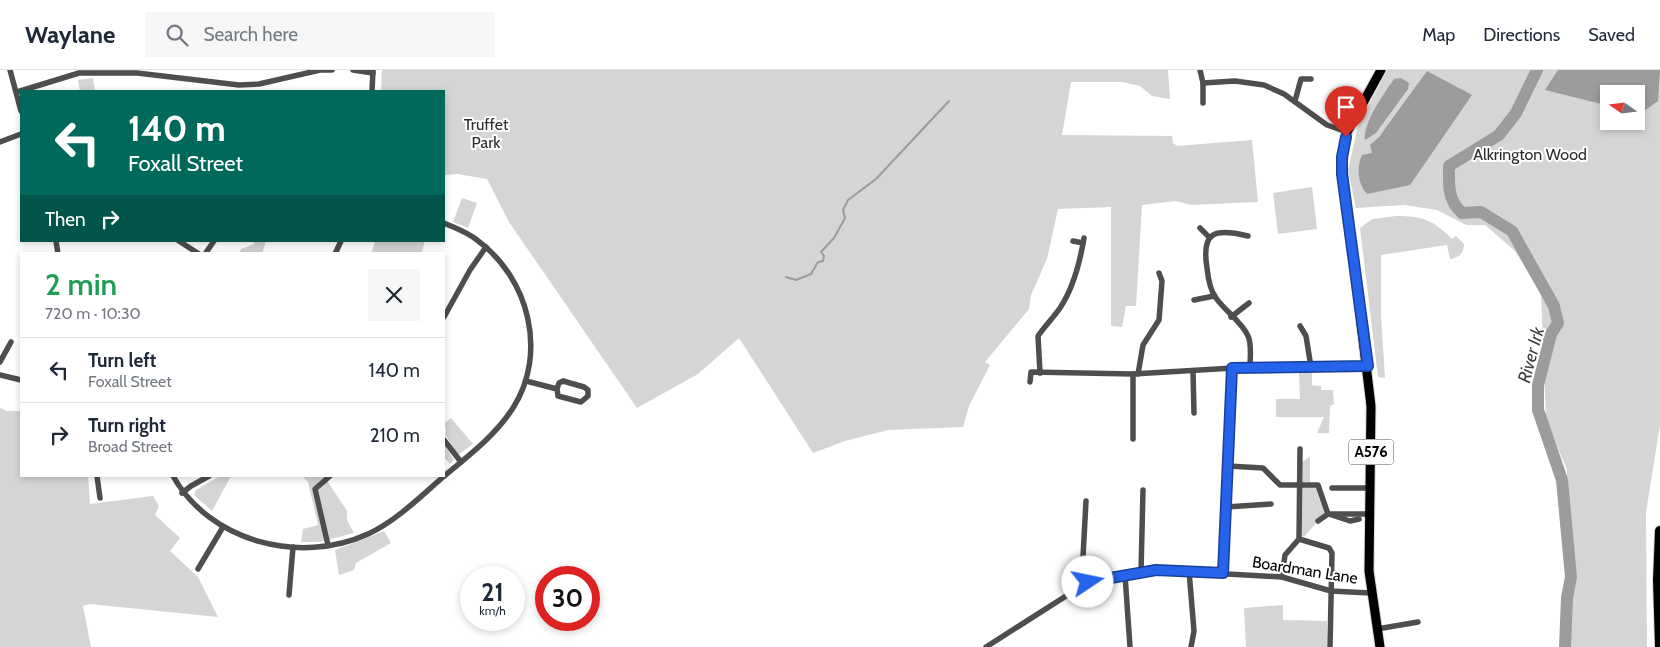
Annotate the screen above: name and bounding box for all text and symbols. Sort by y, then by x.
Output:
search box [145,12,495,57]
text: Waylane [25,20,115,49]
icon: search [163,21,191,49]
text: Search here [203,23,298,46]
text: Map [1422,24,1455,46]
text: Directions [1483,24,1560,46]
text: Saved [1588,24,1635,46]
north arrow [1600,85,1645,130]
map controls [1600,85,1645,130]
pin [1325,86,1367,137]
icon: arrive [1332,93,1360,121]
text: 140 m [128,107,226,150]
icon: left [45,110,110,175]
park label: Truffet Park [464,115,509,152]
park label: Alkrington Wood [1473,145,1587,164]
text: Foxall Street [128,150,243,177]
icon: right [96,205,124,233]
text: Then [45,208,86,231]
text: 2 min [45,266,117,303]
button: close [368,269,420,321]
text: 720 m · 10:30 [45,304,141,323]
water label: River Irk [1513,323,1549,385]
text: Turn left [88,349,156,372]
icon: left [45,356,73,384]
text: 140 m [369,359,420,382]
text: Foxall Street [88,372,172,391]
text: Turn right [88,414,166,437]
icon: right [45,421,73,449]
text: 210 m [370,424,420,447]
text: Broad Street [88,437,172,456]
road number: A576 [1348,440,1394,464]
street label: Boardman Lane [1251,552,1359,588]
position arrow [1061,555,1113,607]
speed limit sign: 30 [535,566,600,631]
text: 21 [481,577,504,607]
text: km/h [479,603,506,618]

